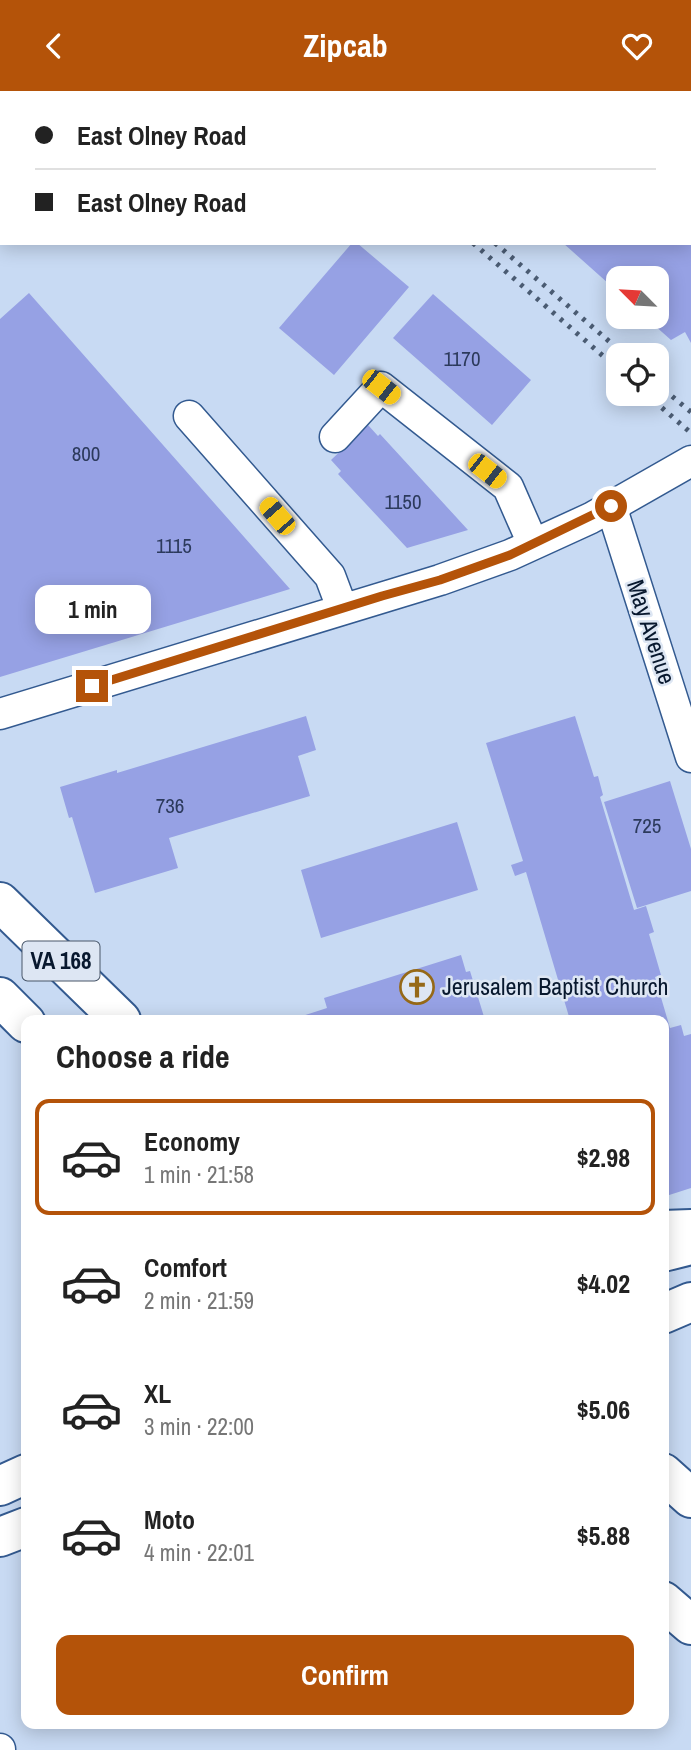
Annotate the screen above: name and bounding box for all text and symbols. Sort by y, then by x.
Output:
text: Zipcab [303,24,388,67]
icon: back [35,27,73,65]
icon: heart [618,27,656,65]
text: East Olney Road [77,118,246,153]
text: East Olney Road [77,185,246,220]
north arrow [606,266,668,329]
map controls [606,266,669,406]
button: locate [606,343,669,406]
house number: 1170 [443,344,481,373]
car [358,366,405,408]
house number: 800 [72,439,100,468]
car [464,450,511,492]
house number: 1150 [384,487,422,516]
route start [595,490,627,522]
car [256,493,299,539]
house number: 1115 [156,531,192,560]
street label: May Avenue [620,575,684,688]
callout: 1 min [34,585,150,633]
text: 1 min [68,594,118,625]
route end [76,670,108,702]
house number: 736 [156,791,184,820]
house number: 725 [633,811,661,840]
road number: VA 168 [22,941,100,981]
church icon: Jerusalem Baptist Church [398,968,436,1006]
place label: Jerusalem Baptist Church [442,970,668,1002]
text: Choose a ride [56,1035,230,1078]
text: Economy [144,1124,240,1159]
icon: car [60,1126,123,1189]
text: $2.98 [577,1140,630,1175]
text: 1 min · 21:58 [144,1159,254,1190]
text: Comfort [144,1250,227,1285]
icon: car [60,1252,123,1315]
text: $4.02 [577,1266,630,1301]
text: 2 min · 21:59 [144,1285,254,1316]
text: XL [144,1376,171,1411]
icon: car [60,1378,123,1441]
text: $5.06 [577,1392,630,1427]
text: 3 min · 22:00 [144,1411,254,1442]
text: Moto [144,1502,195,1537]
icon: car [60,1504,123,1567]
text: $5.88 [577,1518,630,1553]
text: 4 min · 22:01 [144,1537,254,1568]
button: Confirm [56,1635,634,1715]

